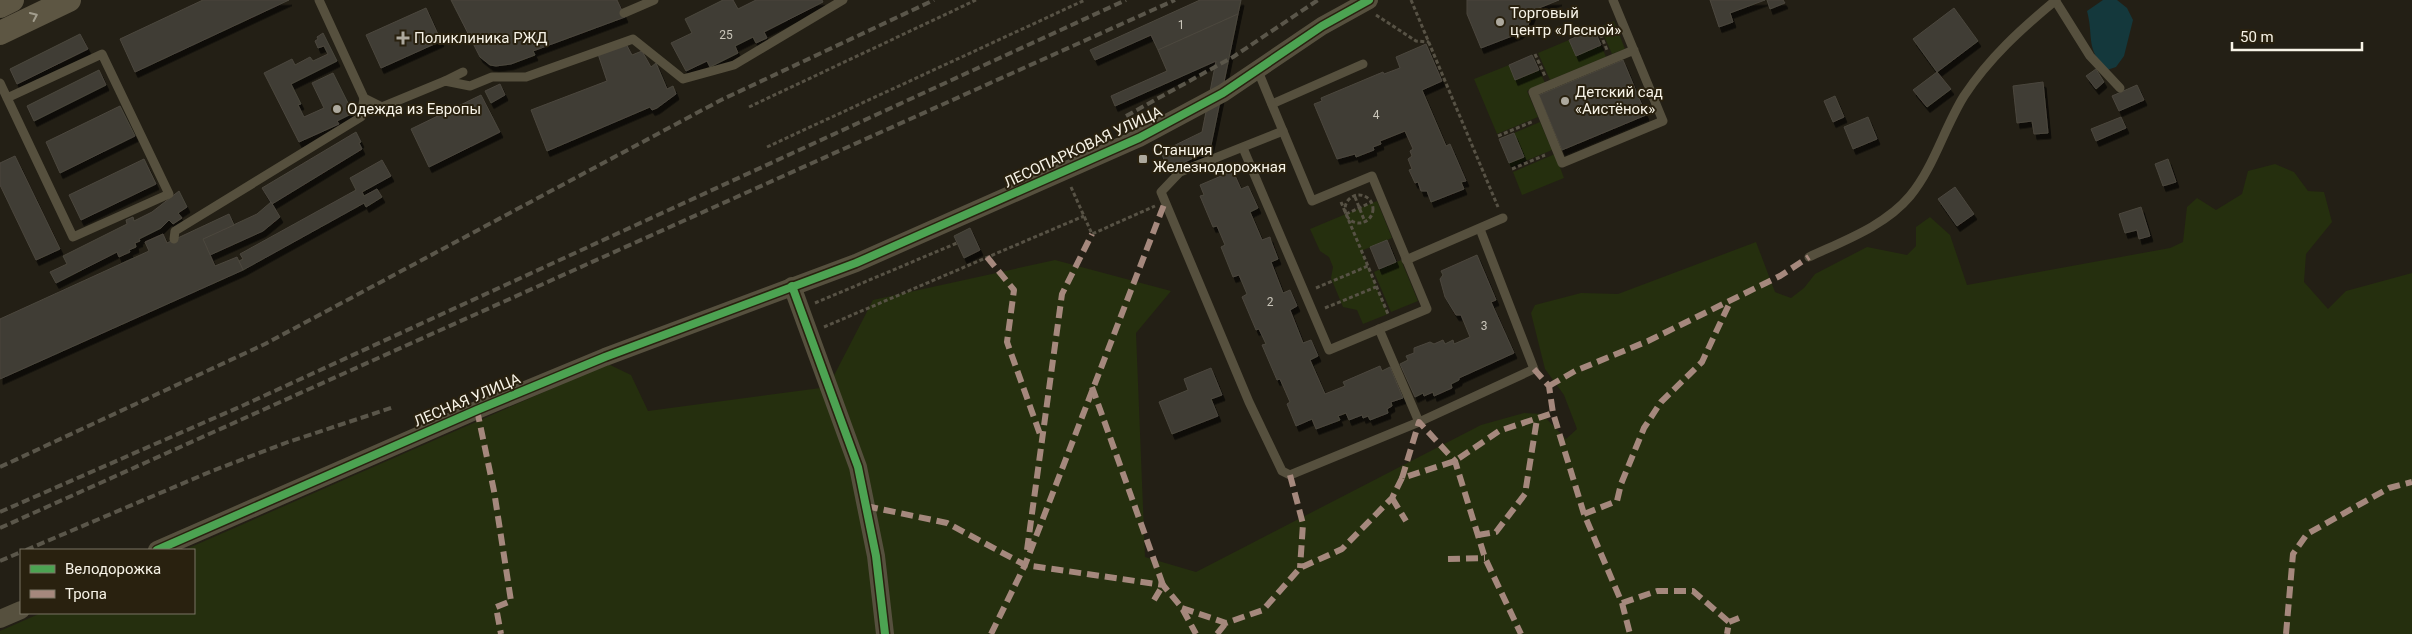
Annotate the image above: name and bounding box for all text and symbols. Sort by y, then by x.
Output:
place label: Торговый центр «Лесной» [1510,4,1621,39]
one-way arrow [29,13,38,23]
marker: Торговый центр «Лесной» [1494,16,1506,28]
house number: 1 [1178,18,1184,32]
scale bar [2232,20,2362,52]
house number: 25 [719,28,733,42]
text: 50 m [2240,28,2274,46]
place label: Поликлиника РЖД [414,29,547,47]
marker: Поликлиника РЖД [396,31,410,45]
place label: Детский сад «Аистёнок» [1575,83,1663,118]
marker: Детский сад «Аистёнок» [1559,95,1571,107]
place label: Одежда из Европы [347,100,481,118]
street label: ЛЕСОПАРКОВАЯ УЛИЦА [1001,102,1165,192]
marker: Одежда из Европы [331,103,343,115]
house number: 4 [1373,108,1380,122]
place label: Станция Железнодорожная [1153,141,1286,176]
marker: Станция Железнодорожная [1137,153,1149,165]
house number: 2 [1267,295,1274,309]
house number: 3 [1481,319,1487,333]
street label: ЛЕСНАЯ УЛИЦА [411,369,523,431]
legend [20,549,195,614]
text: Велодорожка [65,560,161,578]
text: Тропа [65,585,107,603]

